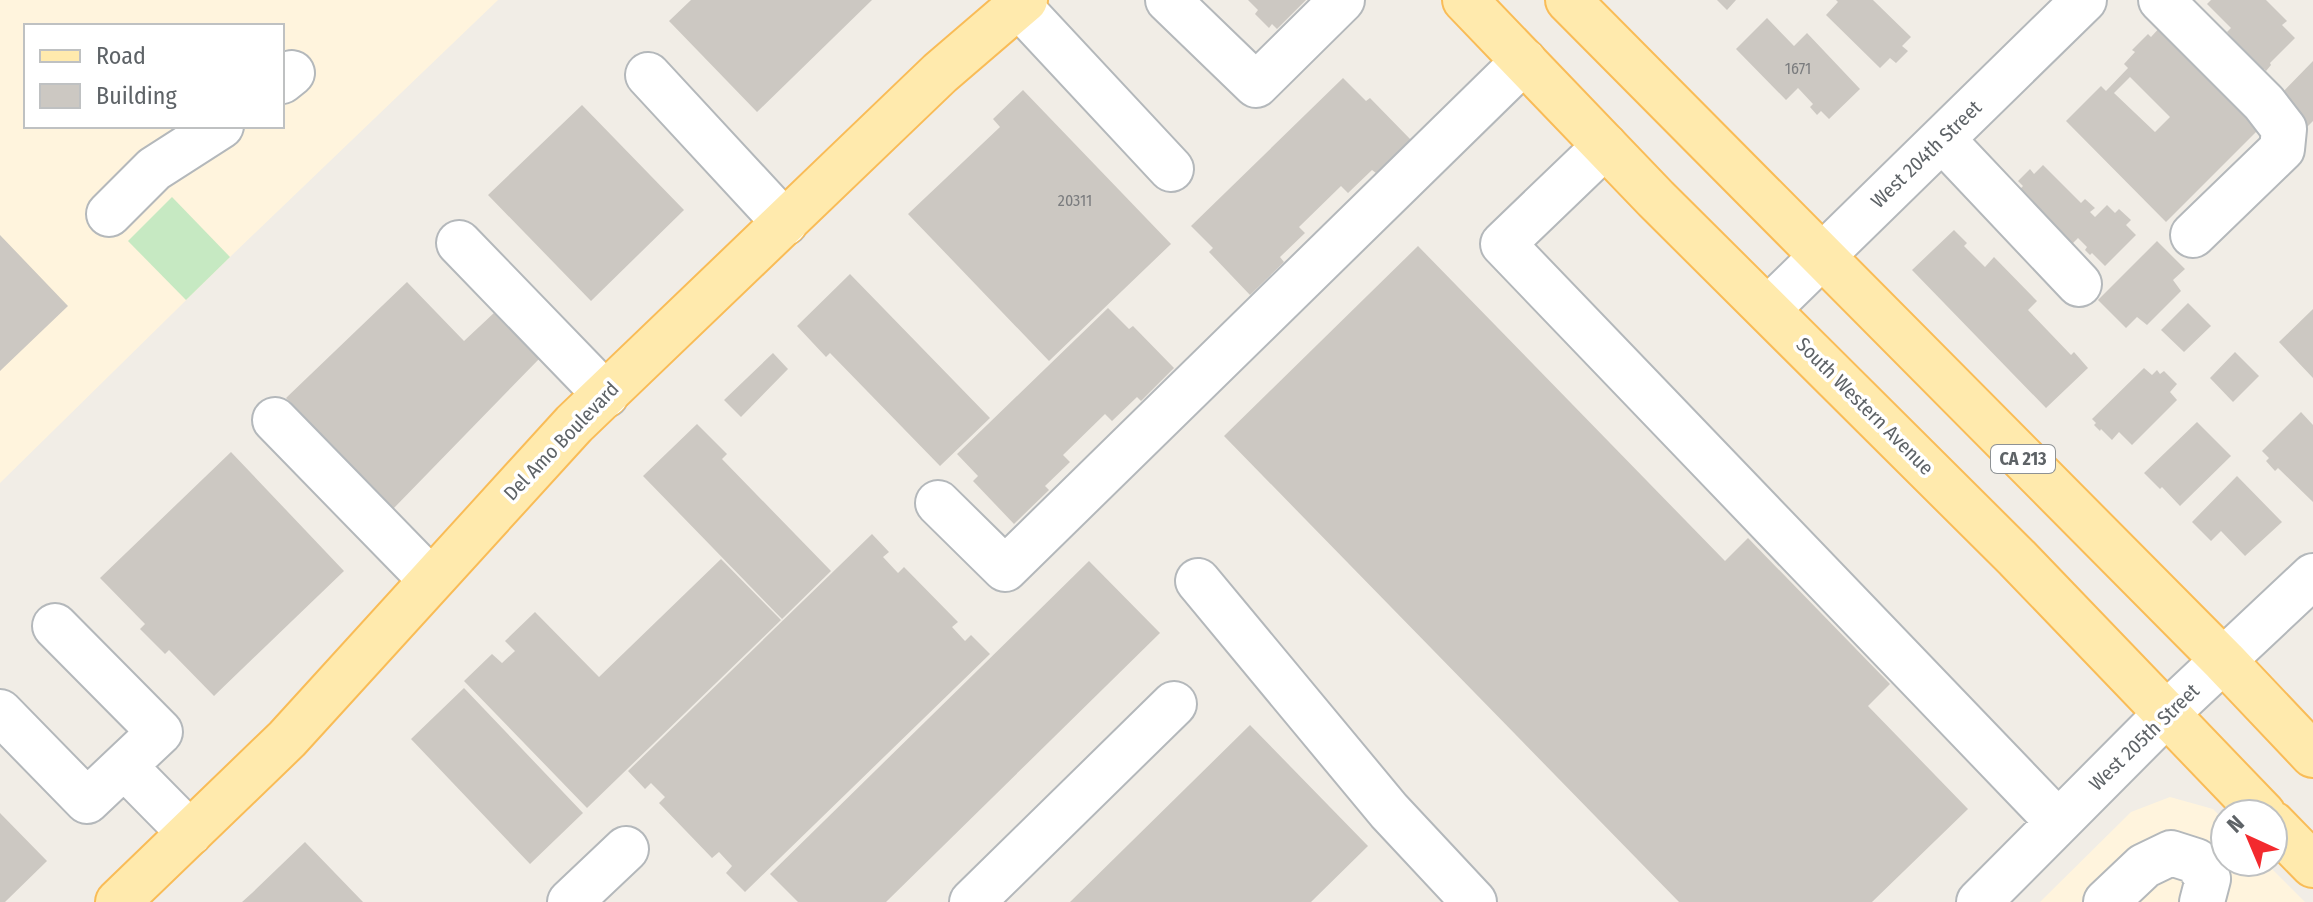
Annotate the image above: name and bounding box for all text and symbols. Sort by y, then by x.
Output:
legend [24,24,284,128]
text: Road [96,42,146,70]
house number: 1671 [1785,59,1811,78]
text: Building [96,82,178,110]
street label: West 204th Street [1866,95,1987,213]
house number: 20311 [1058,191,1092,210]
street label: South Western Avenue [1791,332,1939,480]
street label: Del Amo Boulevard [499,377,623,505]
road number: CA 213 [1991,445,2055,473]
street label: West 205th Street [2084,678,2204,796]
north arrow [2209,798,2289,878]
text: N [2221,810,2250,838]

